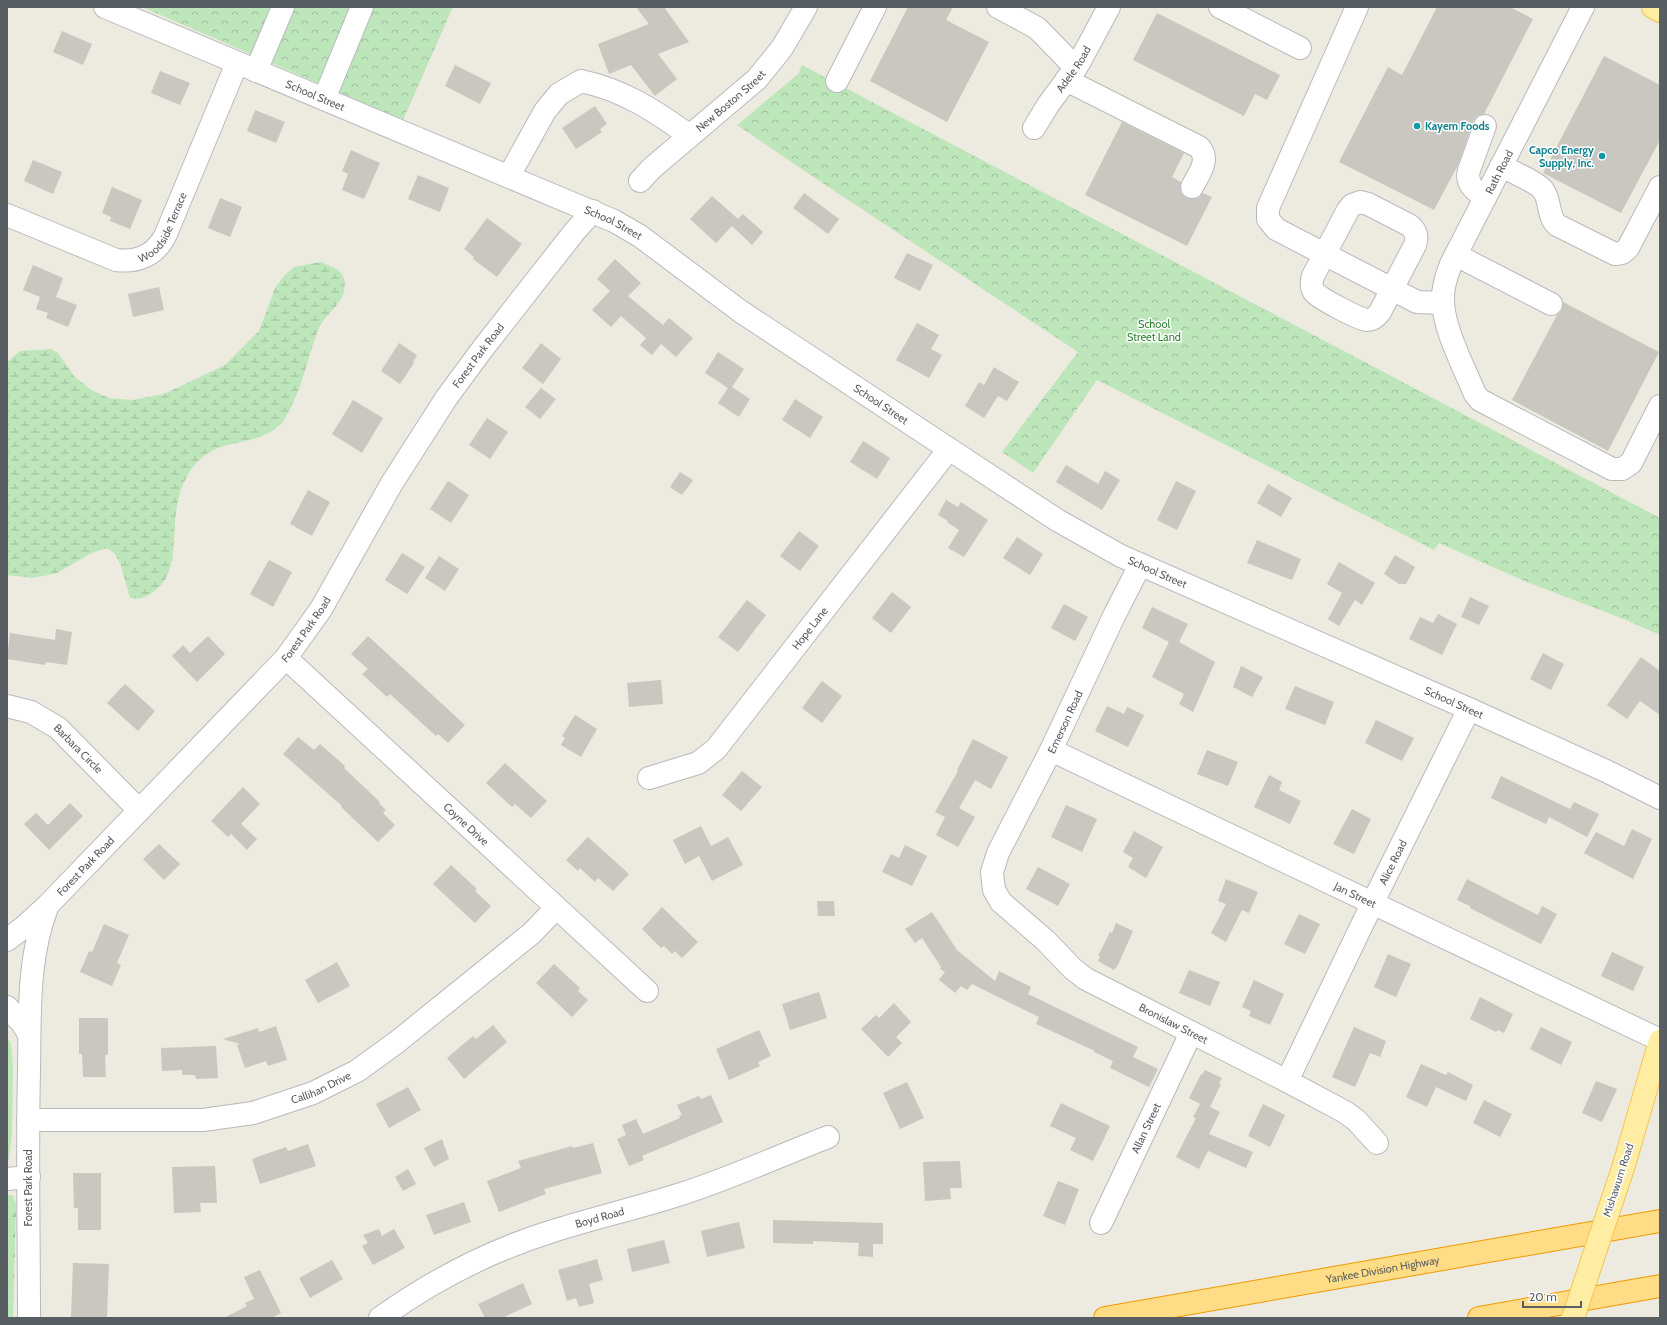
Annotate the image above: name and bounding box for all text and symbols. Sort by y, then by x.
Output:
street label: Adele Road [1053,44,1094,95]
street label: New Boston Street [693,67,769,135]
street label: School Street [283,77,347,114]
place label: Kayem Foods [1425,119,1490,133]
marker: Kayem Foods [1412,121,1422,131]
place label: Capco Energy Supply, Inc. [1529,143,1594,170]
street label: Rath Road [1482,148,1516,196]
marker: Capco Energy Supply, Inc. [1597,151,1607,161]
street label: Woodside Terrace [136,190,190,265]
street label: School Street [582,202,645,243]
park label: School Street Land [1127,317,1181,344]
street label: Forest Park Road [449,320,507,390]
street label: School Street [851,381,911,427]
street label: School Street [1126,553,1189,591]
street label: Forest Park Road [278,594,334,666]
street label: Hope Lane [789,604,831,652]
street label: School Street [1422,683,1486,722]
street label: Emerson Road [1044,688,1086,756]
street label: Barbara Circle [51,721,106,776]
street label: Coyne Drive [440,800,492,849]
street label: Forest Park Road [54,833,117,899]
street label: Alice Road [1376,837,1410,887]
street label: Jan Street [1331,878,1379,911]
street label: Bronislaw Street [1137,1000,1211,1047]
street label: Callihan Drive [289,1068,353,1107]
street label: Allan Street [1128,1100,1164,1156]
street label: Mishawum Road [1600,1141,1636,1219]
street label: Forest Park Road [21,1149,35,1227]
street label: Boyd Road [573,1204,626,1231]
street label: Yankee Division Highway [1324,1253,1441,1286]
scale bar [1523,1283,1581,1309]
text: 20 m [1529,1289,1557,1304]

